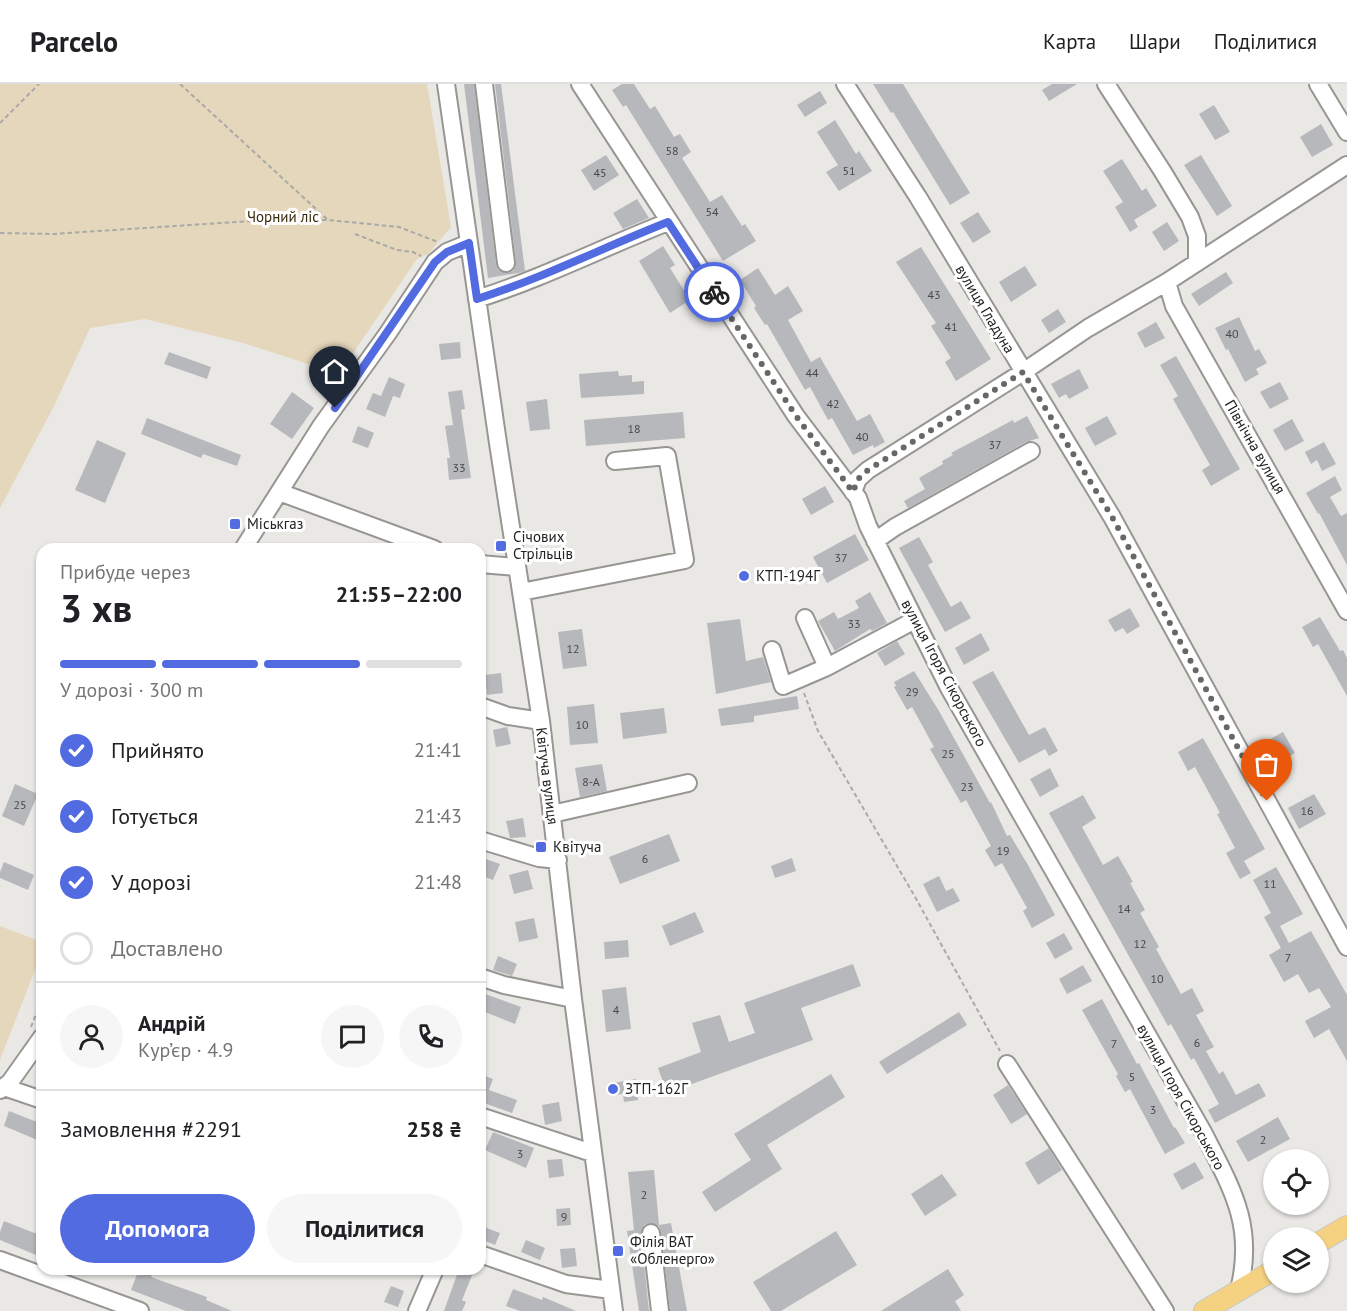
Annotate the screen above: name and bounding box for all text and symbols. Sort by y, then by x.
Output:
text: Parcelo [30,23,118,60]
text: Карта [1043,28,1096,55]
text: Шари [1129,28,1181,55]
text: Поділитися [1214,28,1317,55]
house number: 58 [665,143,679,158]
house number: 51 [842,163,856,178]
house number: 45 [593,165,607,180]
house number: 54 [705,204,719,219]
park label: Чорний ліс [247,207,319,226]
street label: вулиця Гладуна [952,261,1019,357]
courier [684,262,744,322]
icon: bike [698,276,731,309]
house number: 43 [927,287,941,302]
house number: 41 [944,319,958,334]
house number: 40 [1225,326,1239,341]
pin [309,346,360,408]
icon: home [318,355,351,388]
house number: 44 [805,365,819,380]
house number: 42 [826,396,840,411]
street label: Північна вулиця [1221,396,1290,497]
house number: 18 [627,421,641,436]
house number: 40 [855,429,869,444]
house number: 37 [988,437,1002,452]
house number: 33 [452,460,466,475]
place label: Міськгаз [247,514,303,533]
marker: Міськгаз [228,517,242,531]
place label: Січових Стрільців [513,527,573,563]
marker: Січових Стрільців [494,539,508,553]
house number: 37 [834,550,848,565]
text: Прибуде через [60,559,191,585]
place label: КТП-194Г [756,566,820,585]
marker: КТП-194Г [737,569,751,583]
text: 21:55–22:00 [336,580,462,608]
text: 3 хв [60,582,132,633]
street label: вулиця Ігоря Сікорського [898,596,991,750]
house number: 33 [847,616,861,631]
house number: 12 [566,641,580,656]
text: У дорозі · 300 m [60,677,203,703]
house number: 29 [905,684,919,699]
house number: 10 [575,717,589,732]
street label: Квітуча вулиця [532,726,563,826]
icon: check [60,734,93,767]
text: Прийнято [111,736,204,764]
text: 21:41 [414,737,462,763]
pin [1241,739,1292,801]
house number: 25 [941,746,955,761]
icon: bag [1250,748,1283,781]
house number: 8-А [582,774,600,789]
house number: 23 [960,779,974,794]
house number: 25 [13,797,27,812]
icon: check [60,800,93,833]
text: Готується [111,802,198,830]
text: 21:43 [414,803,462,829]
house number: 16 [1300,803,1314,818]
place label: Квітуча [553,837,601,856]
marker: Квітуча [534,840,548,854]
house number: 19 [996,843,1010,858]
house number: 6 [642,851,648,866]
icon: check [60,866,93,899]
text: У дорозі [111,868,191,896]
text: 21:48 [414,869,462,895]
house number: 11 [1263,876,1277,891]
house number: 14 [1117,901,1131,916]
text: Доставлено [111,934,223,962]
house number: 12 [1133,936,1147,951]
house number: 7 [1285,950,1291,965]
house number: 10 [1150,971,1164,986]
house number: 4 [613,1002,620,1017]
button: person [60,1005,123,1068]
button: chat [321,1005,384,1068]
button: phone [399,1005,462,1068]
text: Андрій [138,1009,205,1037]
street label: вулиця Ігоря Сікорського [1133,1020,1230,1173]
house number: 6 [1194,1035,1200,1050]
house number: 7 [1111,1036,1117,1051]
text: Кур’єр · 4.9 [138,1037,233,1063]
house number: 5 [1129,1069,1135,1084]
place label: ЗТП-162Г [625,1079,688,1098]
marker: ЗТП-162Г [606,1082,620,1096]
house number: 3 [1150,1102,1156,1117]
text: Замовлення #2291 [60,1115,242,1143]
text: 258 ₴ [407,1115,462,1143]
house number: 2 [1260,1132,1266,1147]
house number: 3 [517,1146,523,1161]
map controls [1263,1149,1329,1293]
button: locate [1263,1149,1329,1215]
house number: 2 [641,1187,647,1202]
button: Допомога [60,1194,255,1263]
button: Поділитися [267,1194,462,1263]
house number: 9 [561,1209,567,1224]
button: layers [1263,1227,1329,1293]
place label: Філія ВАТ «Обленерго» [630,1232,715,1268]
marker: Філія ВАТ «Обленерго» [611,1244,625,1258]

